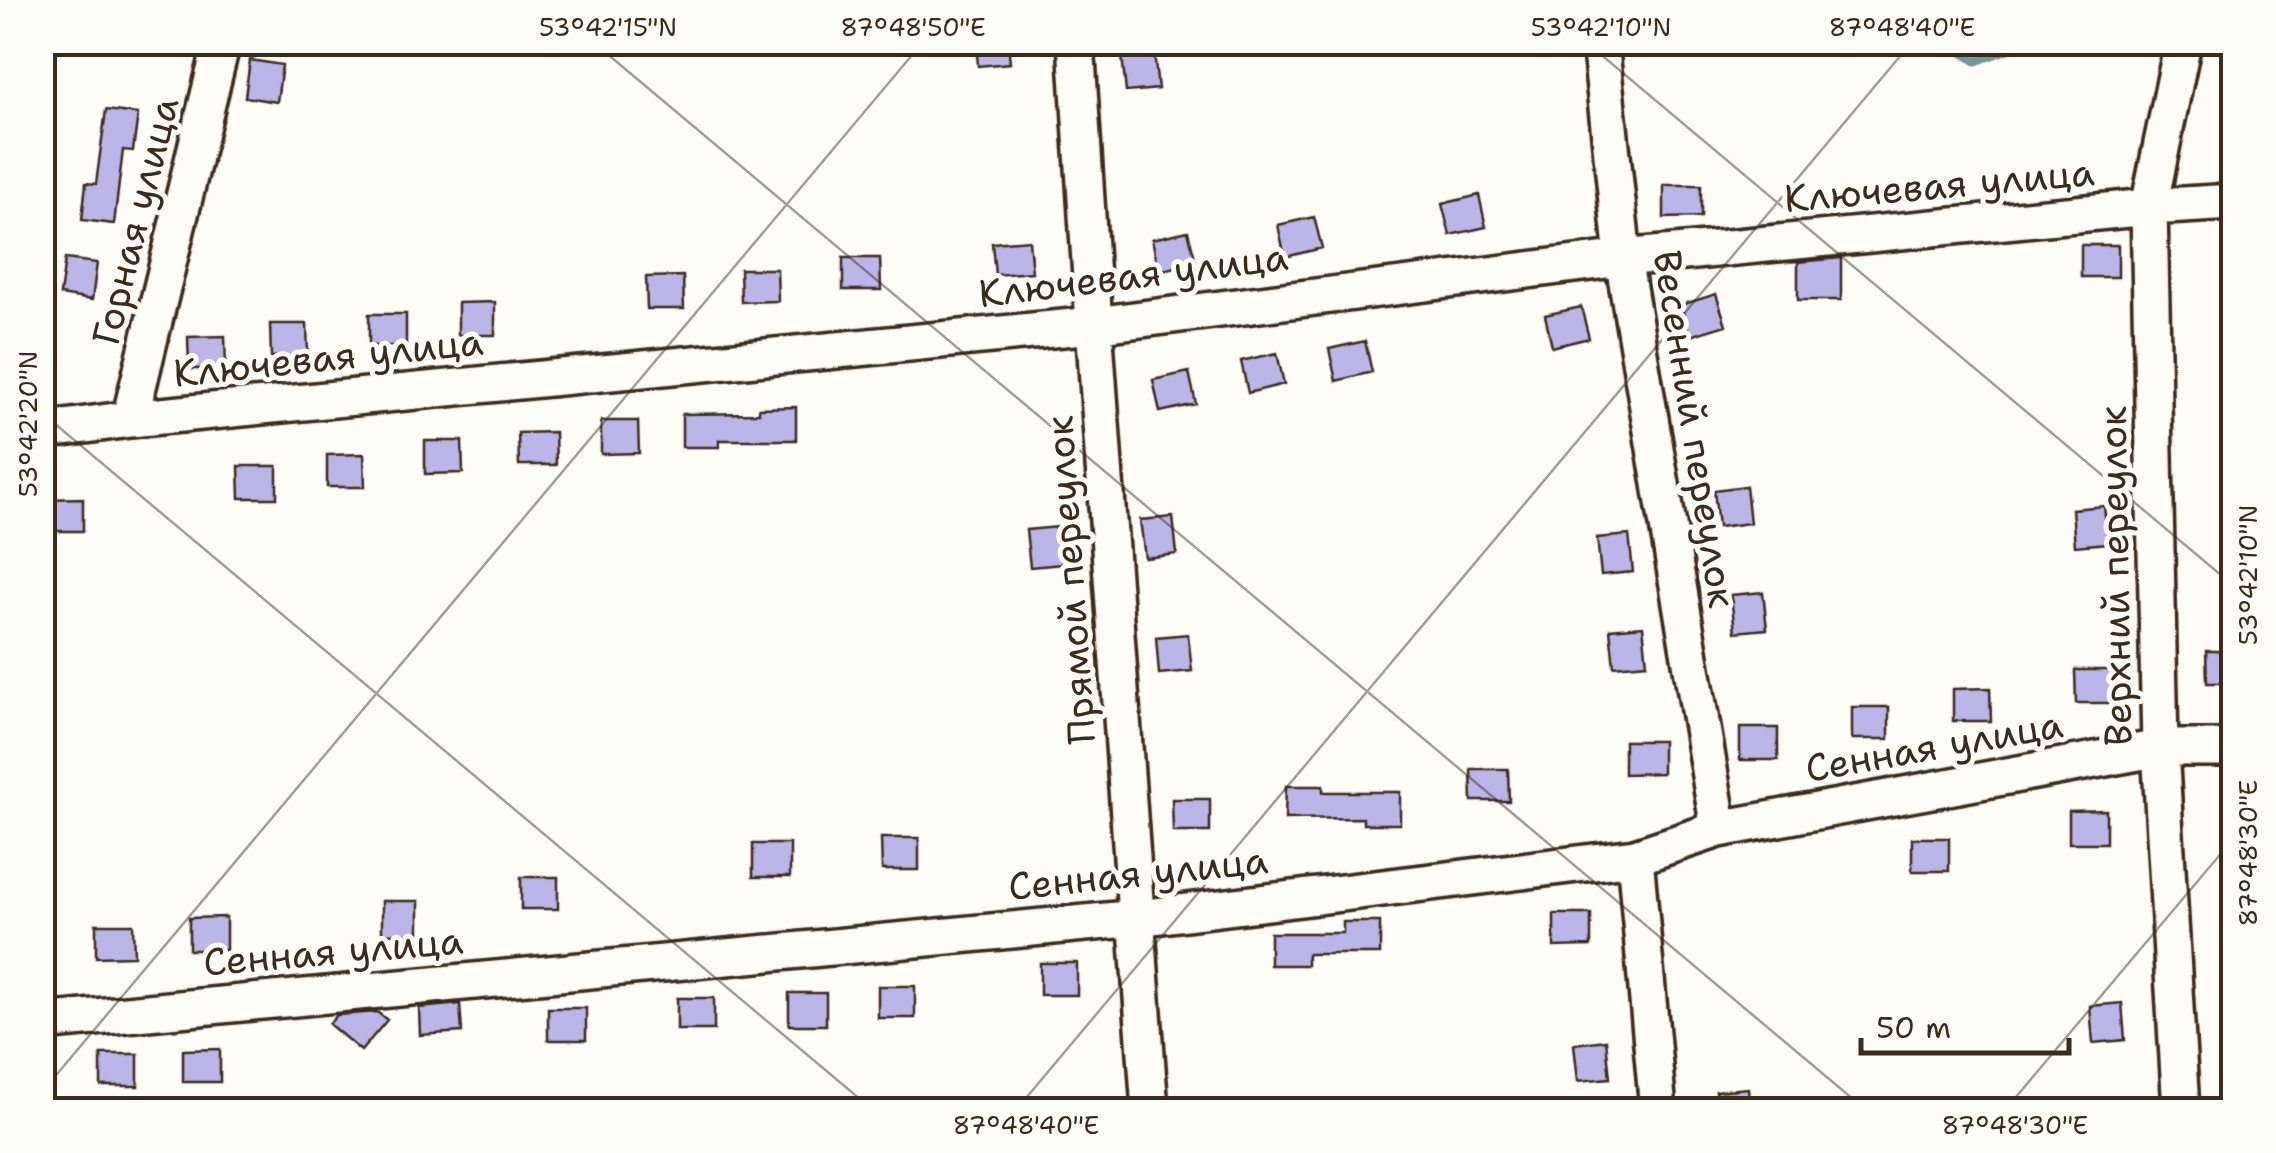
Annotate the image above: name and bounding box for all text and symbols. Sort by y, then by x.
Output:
text: 53°42'15"N [539,10,677,44]
text: 87°48'50"E [840,10,986,44]
text: 53°42'10"N [1531,10,1671,44]
text: 87°48'40"E [1829,10,1975,44]
street label: Горная улица [80,91,191,350]
street label: Ключевая улица [1782,146,2097,224]
street label: Ключевая улица [975,231,1291,319]
street label: Весенний переулок [1642,247,1748,611]
street label: Ключевая улица [171,315,486,399]
text: 53°42'20"N [11,351,45,497]
street label: Верхний переулок [2087,405,2143,747]
street label: Прямой переулок [1033,414,1107,746]
text: 53°42'10"N [2231,505,2265,645]
street label: Сенная улица [1801,698,2067,794]
text: 87°48'30"E [2231,780,2265,926]
street label: Сенная улица [1006,834,1271,912]
street label: Сенная улица [201,914,465,988]
scale bar [1861,993,2068,1055]
text: 50 m [1876,1007,1951,1048]
text: 87°48'40"E [953,1108,1099,1142]
text: 87°48'30"E [1942,1108,2088,1142]

